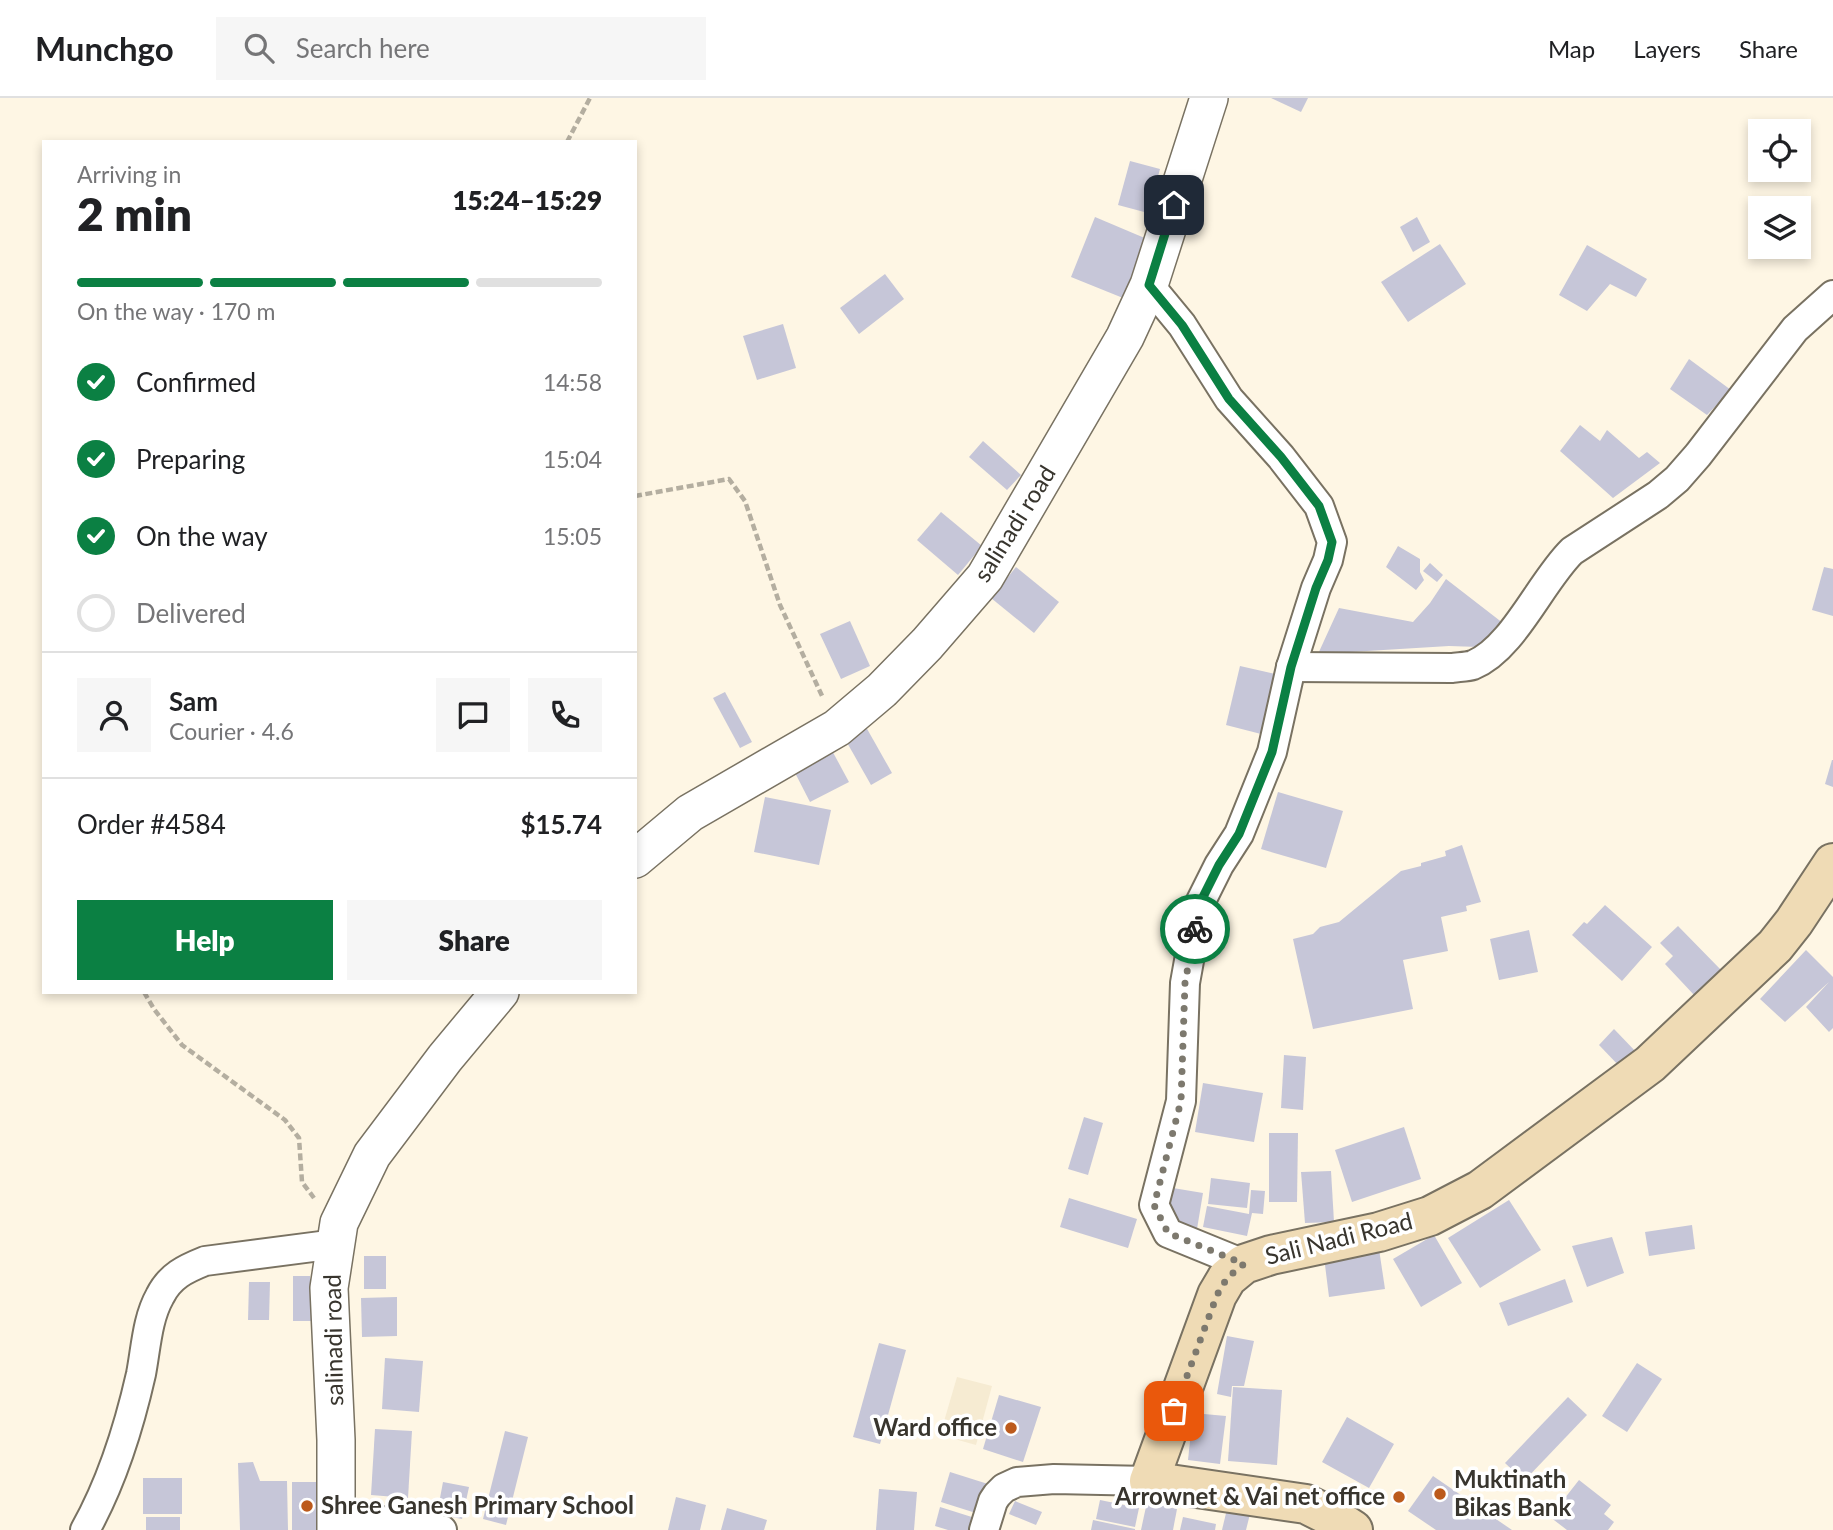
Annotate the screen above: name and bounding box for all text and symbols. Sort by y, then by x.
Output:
search box [216,17,706,80]
text: Munchgo [35,28,174,68]
icon: search [240,29,278,67]
text: Search here [296,32,430,64]
text: Map [1548,34,1595,63]
text: Layers [1633,34,1701,63]
text: Share [1739,34,1798,63]
map controls [1748,119,1811,259]
button: locate [1748,119,1811,182]
text: Arriving in [77,160,181,188]
pin [1144,175,1204,235]
text: 15:24–15:29 [452,184,602,216]
text: 2 min [77,186,192,241]
icon: home [1155,186,1193,224]
button: layers [1748,196,1811,259]
text: On the way · 170 m [77,297,276,325]
icon: check [77,363,115,401]
text: Confirmed [136,366,256,398]
text: 14:58 [543,368,602,396]
icon: check [77,440,115,478]
text: Preparing [136,443,245,475]
text: 15:04 [543,445,602,473]
street label: salinadi road [967,460,1061,587]
icon: check [77,517,115,555]
text: On the way [136,520,268,552]
text: 15:05 [543,522,602,550]
text: Delivered [136,597,246,629]
button: person [77,678,151,752]
button: chat [436,678,510,752]
button: phone [528,678,602,752]
text: Sam [169,685,218,717]
text: Courier · 4.6 [169,717,294,745]
text: Order #4584 [77,808,226,840]
text: $15.74 [520,808,602,840]
courier [1160,894,1230,964]
button: Help [77,900,333,980]
button: Share [347,900,602,980]
icon: bike [1176,910,1214,948]
street label: Sali Nadi Road [1262,1205,1415,1270]
street label: salinadi road [317,1274,348,1406]
pin [1144,1381,1204,1441]
icon: bag [1155,1392,1193,1430]
place label: Ward office [873,1412,997,1441]
marker: Ward office [1003,1420,1019,1436]
place label: Muktinath Bikas Bank [1454,1464,1571,1521]
place label: Arrownet & Vai net office [1114,1481,1385,1510]
marker: Muktinath Bikas Bank [1432,1486,1448,1502]
marker: Arrownet & Vai net office [1391,1489,1407,1505]
place label: Shree Ganesh Primary School [321,1490,634,1519]
marker: Shree Ganesh Primary School [299,1498,315,1514]

